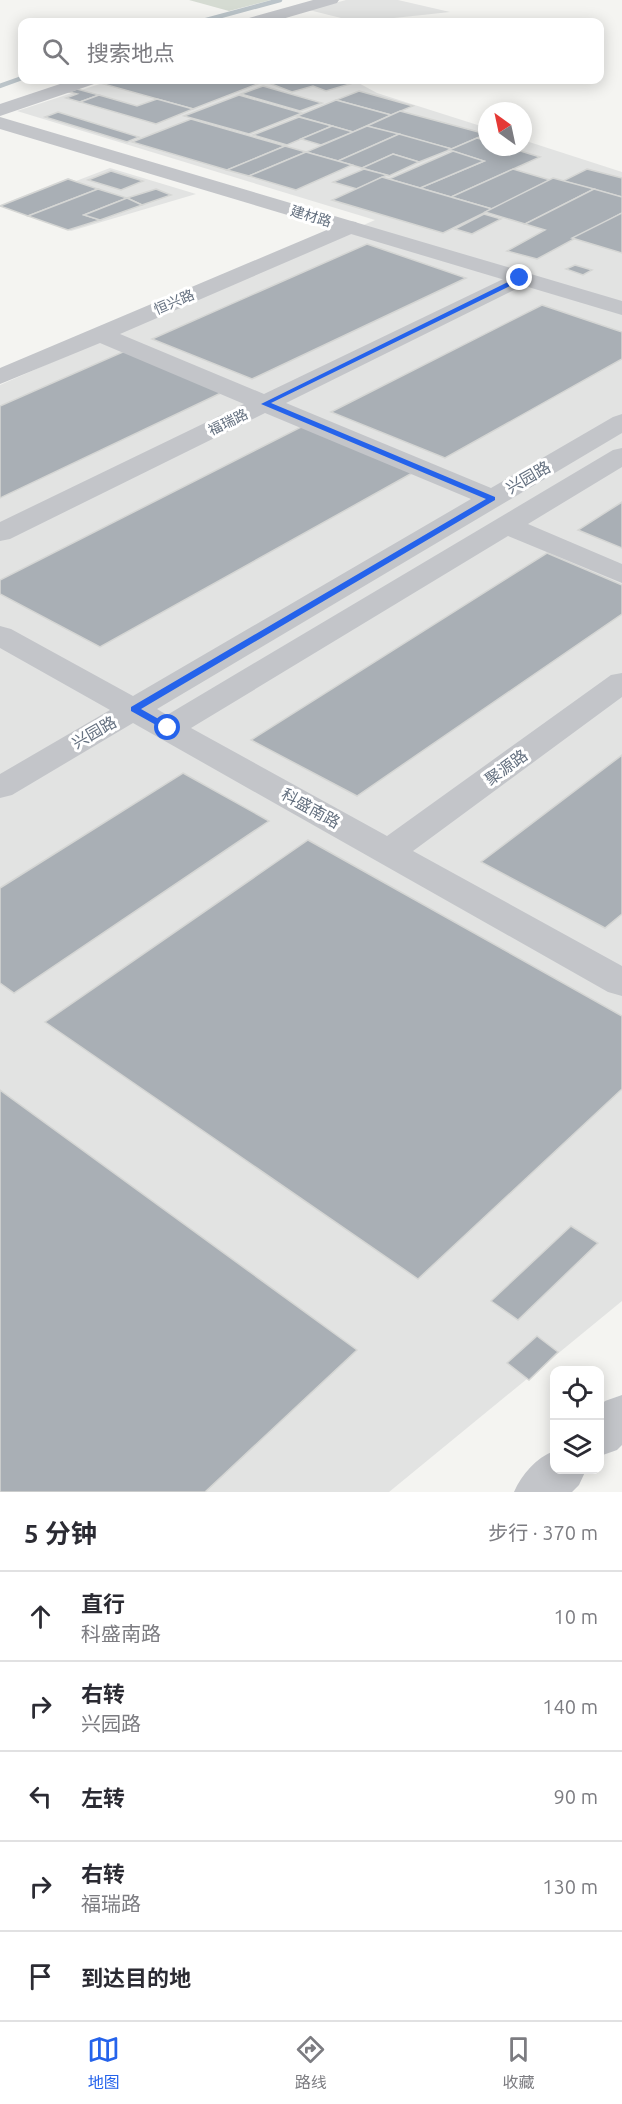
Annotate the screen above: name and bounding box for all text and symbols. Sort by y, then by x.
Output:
search box [18,18,604,84]
icon: search [39,35,72,68]
text: 搜索地点 [87,40,175,65]
north arrow [478,102,532,156]
street label: 建材路 [289,202,333,230]
route end [506,264,532,290]
street label: 恒兴路 [152,286,196,318]
street label: 福瑞路 [206,406,250,438]
street label: 兴园路 [503,457,553,497]
street label: 兴园路 [69,712,119,752]
route start [154,714,180,740]
street label: 聚源路 [481,746,531,788]
street label: 科盛南路 [279,785,343,831]
map controls [550,1366,604,1474]
button: locate [550,1366,604,1420]
button: layers [550,1420,604,1474]
text: 5 分钟 [24,1519,97,1548]
text: 步行 · 370 m [488,1521,598,1544]
text: 直行 [81,1591,125,1616]
icon: ahead [24,1600,57,1633]
text: 10 m [554,1605,598,1628]
text: 科盛南路 [81,1622,161,1645]
text: 右转 [81,1681,125,1706]
icon: right [24,1690,57,1723]
text: 140 m [542,1695,598,1718]
text: 兴园路 [81,1712,141,1735]
icon: left [24,1780,57,1813]
text: 左转 [81,1785,125,1810]
text: 90 m [554,1785,598,1808]
text: 右转 [81,1861,125,1886]
icon: right [24,1870,57,1903]
text: 130 m [542,1875,598,1898]
text: 福瑞路 [81,1892,141,1915]
icon: arrive [24,1960,57,1993]
text: 到达目的地 [81,1965,191,1990]
tab: 地图 [87,2033,120,2093]
tab: 路线 [294,2033,327,2093]
tab: 收藏 [502,2033,535,2093]

